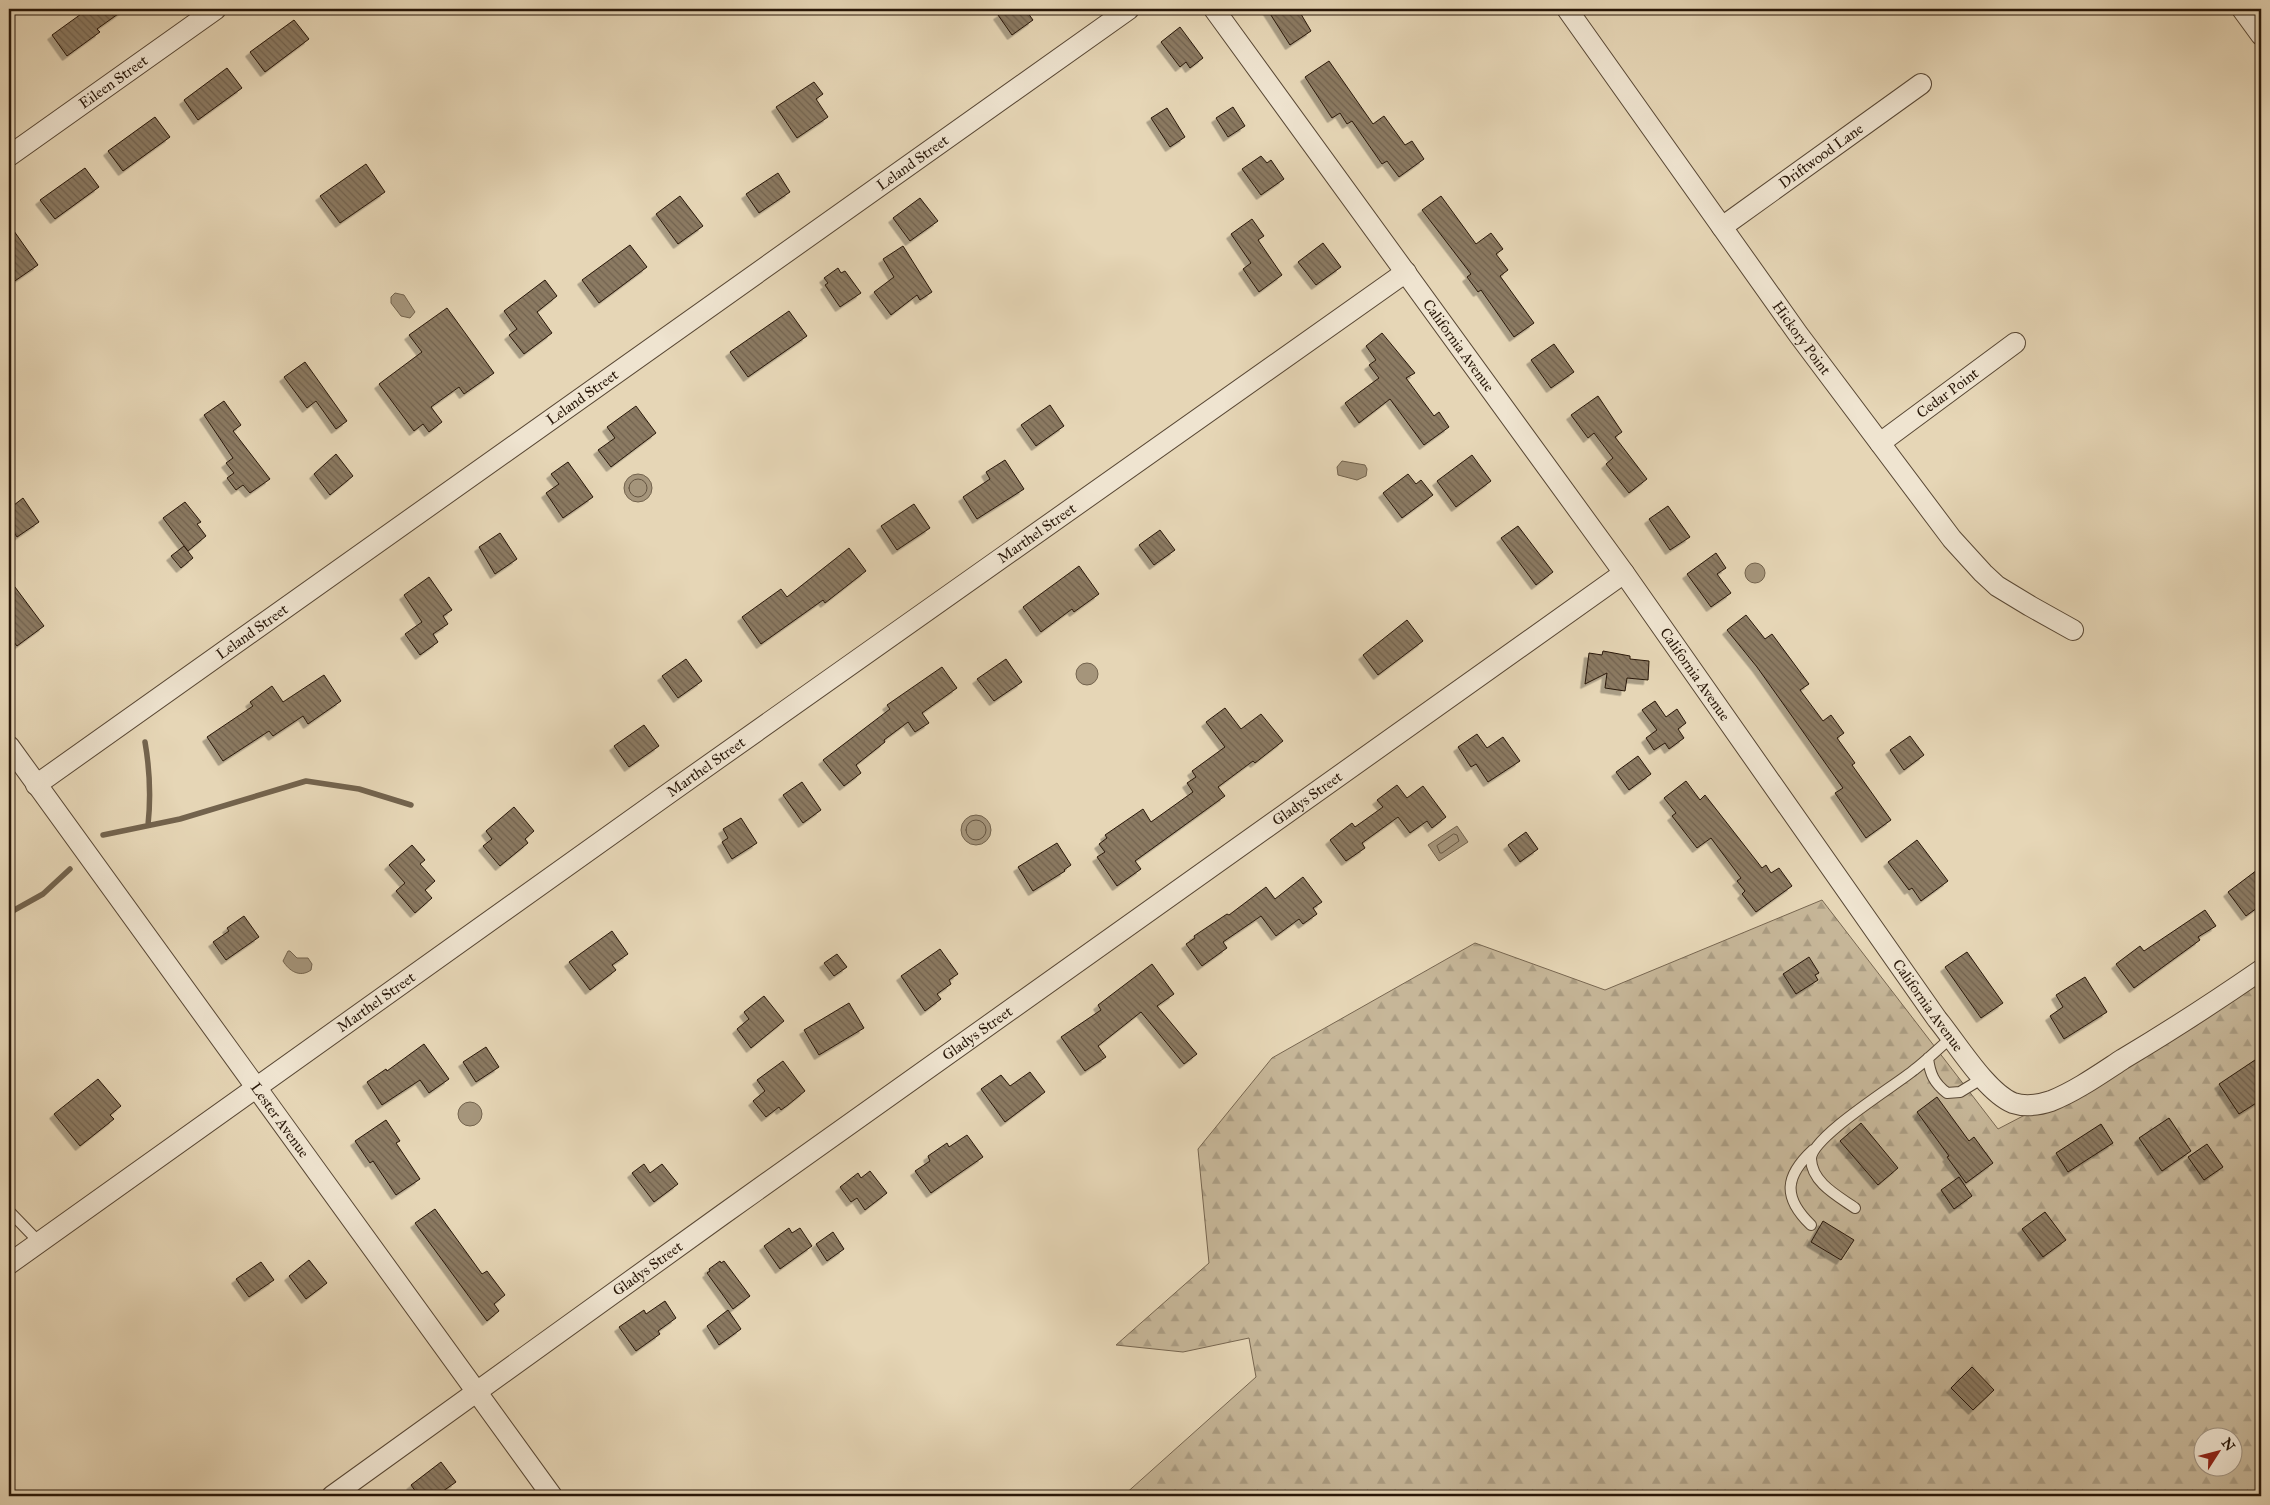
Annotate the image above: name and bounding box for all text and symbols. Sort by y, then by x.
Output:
street label: Eileen Street [76,51,152,112]
street label: Driftwood Lane [1775,119,1867,192]
street label: Leland Street [873,131,953,194]
street label: California Avenue [1419,296,1498,395]
street label: Hickory Point [1768,298,1835,379]
street label: Cedar Point [1913,364,1983,422]
street label: Leland Street [543,365,622,429]
street label: Marthel Street [994,499,1080,567]
street label: Leland Street [213,600,292,663]
street label: California Avenue [1656,624,1734,724]
street label: Marthel Street [663,733,749,801]
street label: Gladys Street [1269,767,1346,830]
street label: California Avenue [1889,956,1967,1055]
street label: Marthel Street [334,968,419,1036]
street label: Gladys Street [939,1002,1016,1064]
street label: Lester Avenue [247,1079,313,1161]
street label: Gladys Street [609,1237,687,1300]
north arrow [2192,1428,2242,1478]
text: N [2218,1435,2239,1455]

